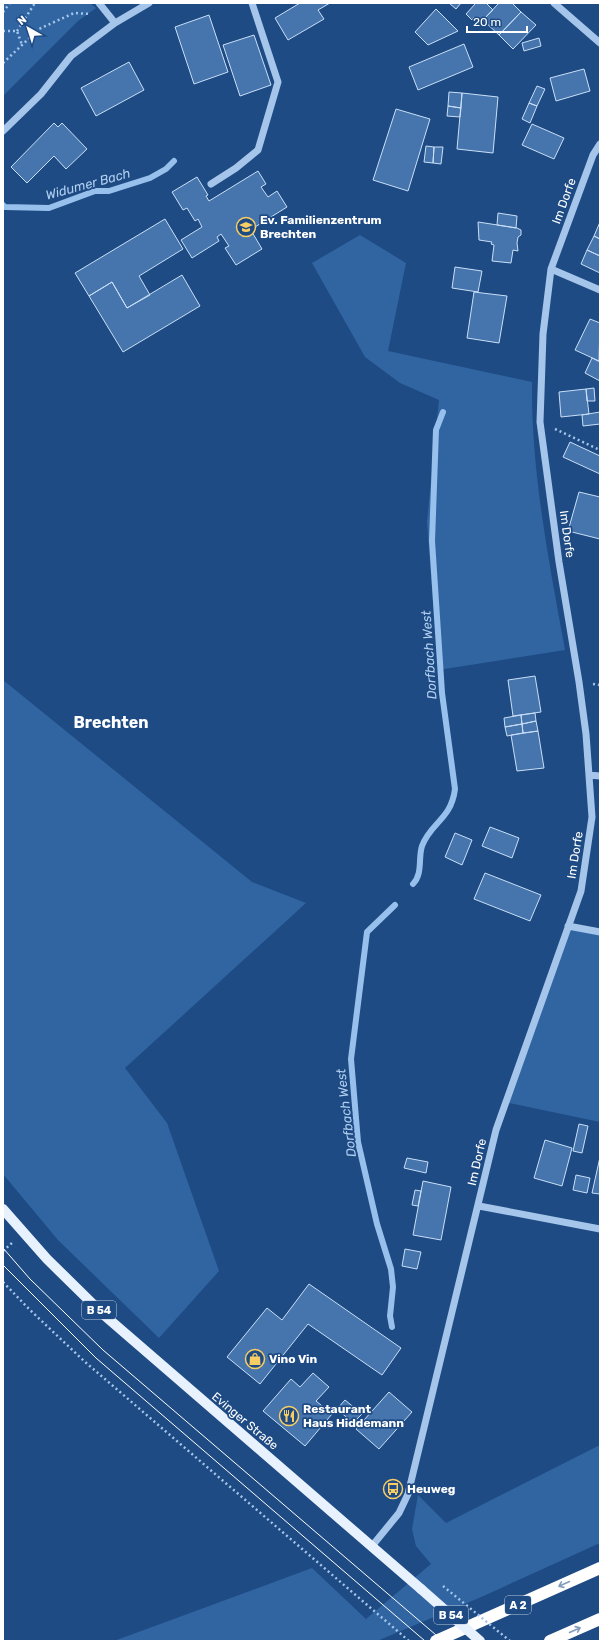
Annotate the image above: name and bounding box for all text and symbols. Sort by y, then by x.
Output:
north arrow [8,8,48,48]
scale bar [467,8,527,34]
text: N [15,13,29,28]
text: 20 m [473,15,501,29]
water label: Widumer Bach [44,165,132,203]
street label: Im Dorfe [549,176,579,226]
place label: Ev. Familienzentrum Brechten [260,213,382,241]
school or university icon: Ev. Familienzentrum Brechten [235,216,257,238]
street label: Im Dorfe [557,509,577,559]
water label: Dorfbach West [418,609,440,700]
district label: Brechten [74,713,148,732]
street label: Im Dorfe [564,830,586,880]
water label: Dorfbach West [333,1067,359,1158]
street label: Im Dorfe [465,1137,489,1187]
road number: B 54 [82,1301,116,1319]
shop icon: Vino Vin [244,1348,266,1370]
place label: Vino Vin [269,1352,318,1366]
street label: Evinger Straße [209,1389,281,1453]
place label: Restaurant Haus Hiddemann [303,1402,404,1430]
restaurant icon: Restaurant Haus Hiddemann [278,1405,300,1427]
bus stop icon: Heuweg [382,1478,404,1500]
place label: Heuweg [407,1482,455,1496]
one-way arrow [559,1581,571,1588]
road number: A 2 [505,1596,531,1614]
road number: B 54 [434,1606,468,1624]
one-way arrow [569,1626,581,1633]

